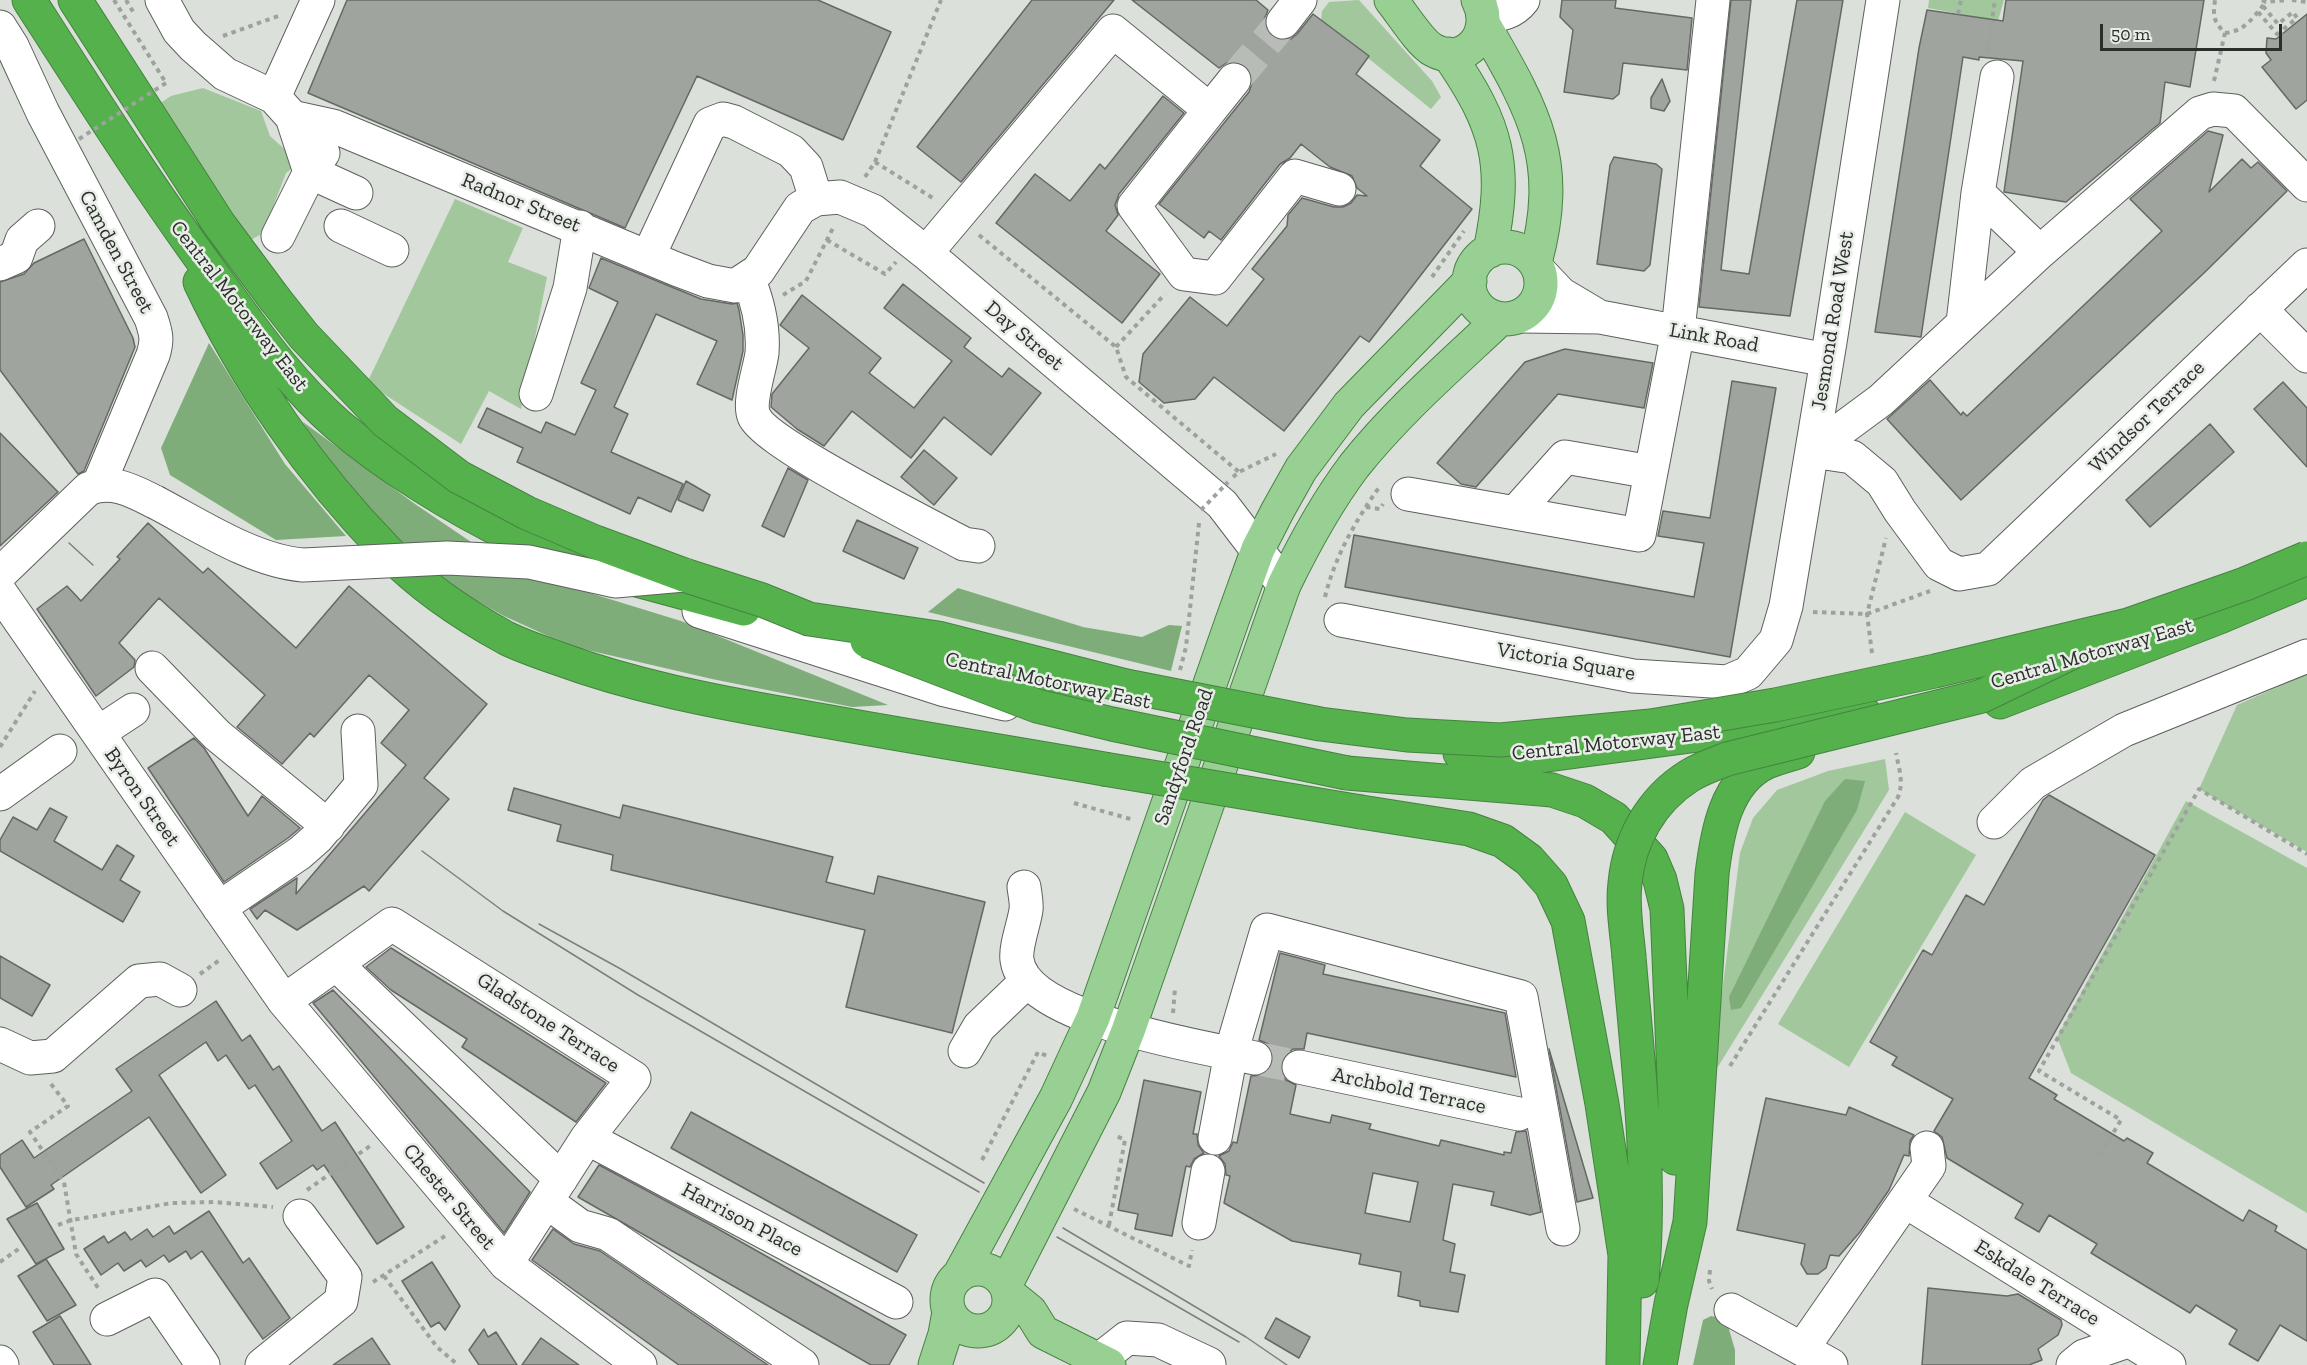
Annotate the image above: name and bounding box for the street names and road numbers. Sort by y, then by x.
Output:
street label: Radnor Street [458,168,584,238]
street label: Camden Street [73,186,159,318]
street label: Central Motorway East [165,216,313,396]
street label: Jesmond Road West [1806,230,1860,412]
street label: Day Street [979,296,1069,376]
street label: Link Road [1667,318,1761,358]
street label: Windsor Terrace [2084,355,2210,479]
street label: Central Motorway East [1988,613,2196,695]
street label: Victoria Square [1495,637,1637,687]
street label: Central Motorway East [943,647,1153,715]
street label: Sandyford Road [1149,685,1219,829]
street label: Central Motorway East [1510,720,1722,766]
street label: Byron Street [99,743,185,851]
street label: Gladstone Terrace [472,967,624,1079]
street label: Archbold Terrace [1330,1062,1488,1120]
street label: Chester Street [397,1139,501,1255]
street label: Harrison Place [677,1178,807,1262]
street label: Eskdale Terrace [1970,1234,2104,1332]

